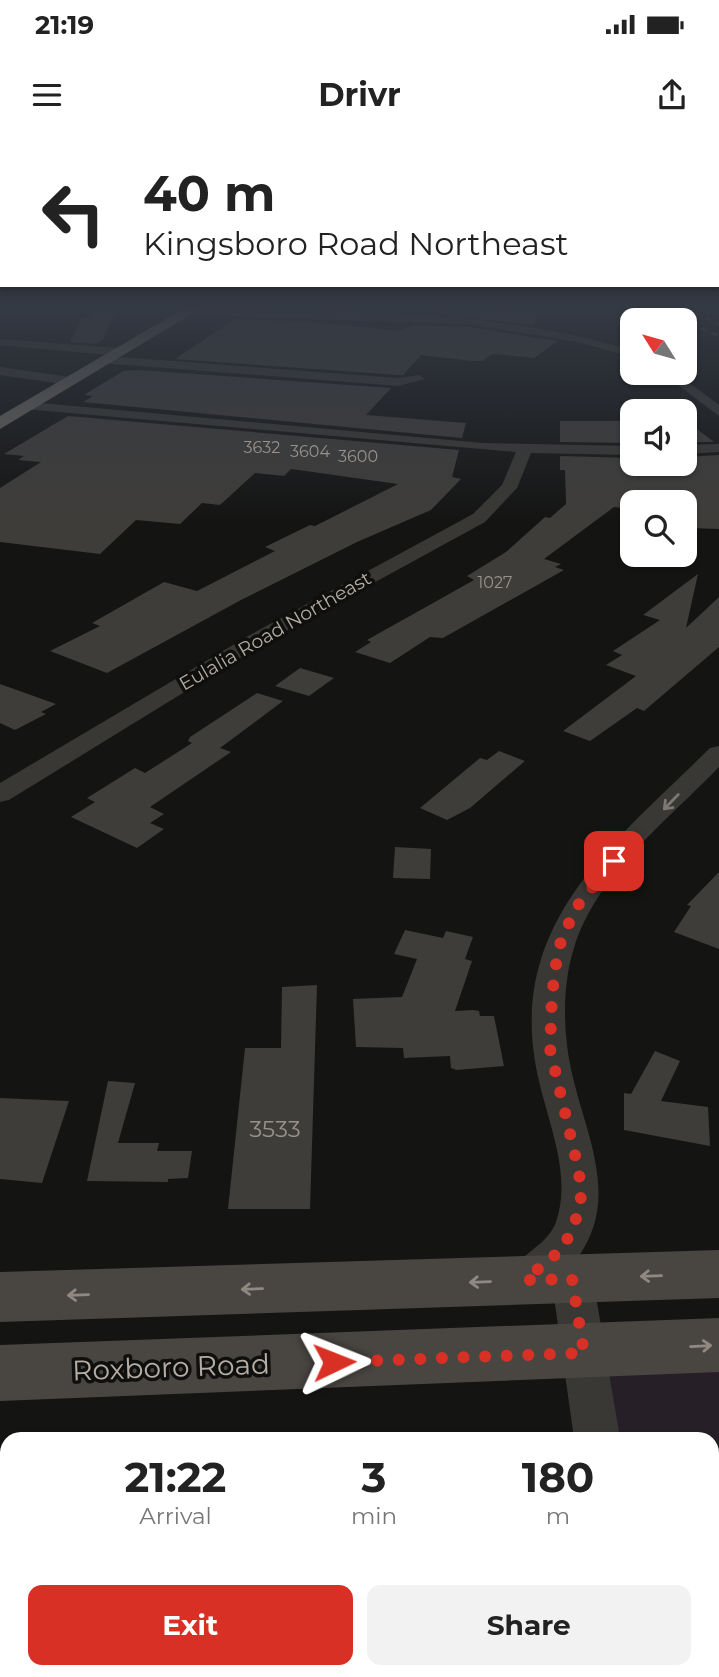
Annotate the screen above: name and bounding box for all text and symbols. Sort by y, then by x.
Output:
text: 21:19 [35,9,94,41]
text: Drivr [318,75,401,114]
icon: menu [28,76,66,114]
icon: share [653,76,691,114]
text: 40 m [143,164,275,223]
icon: left [28,168,119,259]
text: Kingsboro Road Northeast [143,224,569,263]
north arrow [620,308,696,385]
map controls [620,308,697,567]
button: sound [620,399,697,476]
house number: 3632 [244,438,280,457]
house number: 3604 [290,442,330,461]
house number: 3600 [338,447,378,466]
button: search [620,490,697,567]
street label: Eulalia Road Northeast [175,566,375,695]
house number: 1027 [478,573,512,592]
one-way arrow [663,793,680,810]
pin [584,831,644,891]
icon: arrive [595,842,633,880]
house number: 3533 [249,1115,301,1143]
one-way arrow [640,1269,663,1283]
one-way arrow [468,1275,491,1288]
one-way arrow [241,1282,264,1295]
one-way arrow [67,1288,90,1301]
position arrow [297,1325,371,1399]
one-way arrow [689,1340,712,1353]
street label: Roxboro Road [72,1347,270,1387]
text: 21:22 [125,1451,226,1503]
text: 3 [362,1451,386,1503]
text: 180 [522,1451,594,1503]
text: Arrival [139,1502,212,1530]
text: min [351,1502,397,1530]
text: m [546,1502,570,1530]
button: Exit [28,1585,353,1665]
button: Share [367,1585,691,1665]

